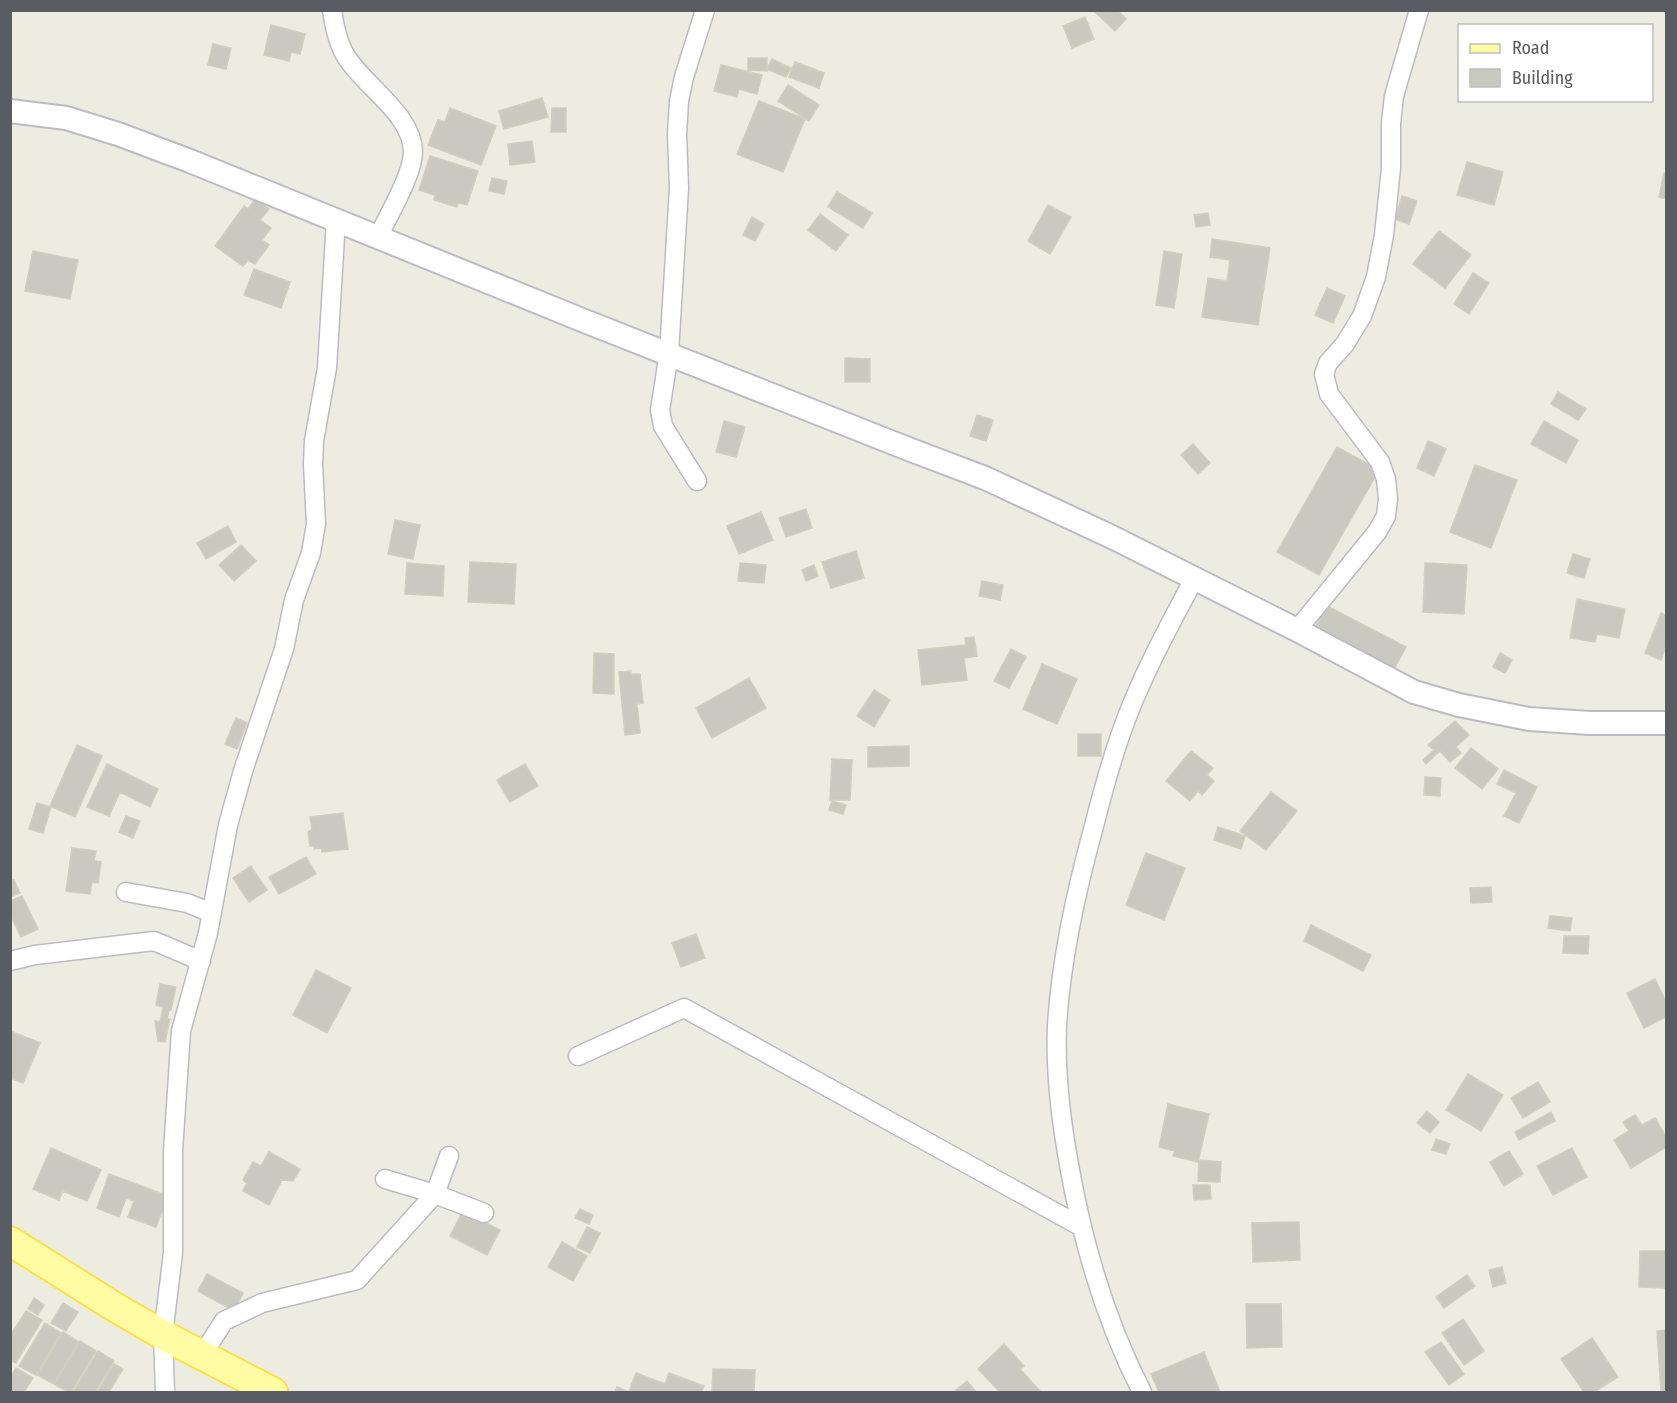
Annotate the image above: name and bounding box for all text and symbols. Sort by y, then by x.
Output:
legend [1458,24,1653,102]
text: Road [1512,37,1549,59]
text: Building [1512,67,1573,89]

